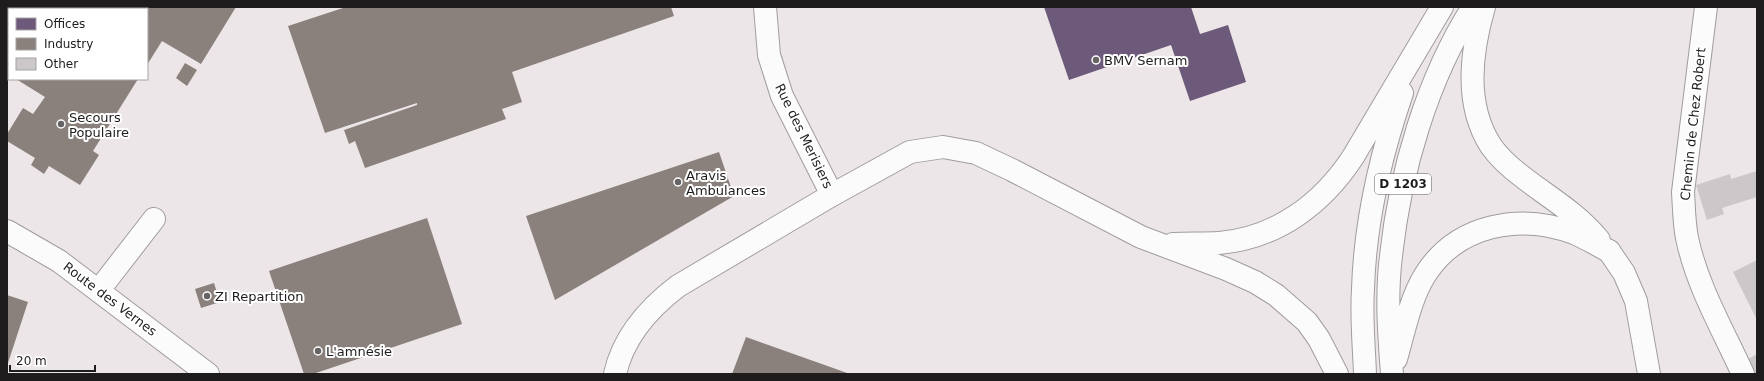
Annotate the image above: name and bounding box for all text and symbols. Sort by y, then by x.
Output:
legend [8,8,148,80]
text: Offices [44,17,85,31]
text: Industry [44,37,93,51]
street label: Chemin de Chez Robert [1678,47,1708,201]
place label: BMV Sernam [1104,53,1187,68]
marker: BMV Sernam [1091,55,1101,65]
text: Other [44,57,78,71]
street label: Rue des Merisiers [772,81,836,191]
place label: Secours Populaire [69,110,129,140]
marker: Secours Populaire [56,119,66,129]
place label: Aravis Ambulances [686,168,766,198]
road number: D 1203 [1375,174,1431,194]
marker: Aravis Ambulances [673,177,683,187]
street label: Route des Vernes [60,259,160,339]
place label: ZI Repartition [215,289,304,304]
marker: ZI Repartition [202,291,212,301]
place label: L'amnésie [326,344,392,359]
marker: L'amnésie [313,346,323,356]
scale bar [10,347,95,373]
text: 20 m [16,354,47,368]

